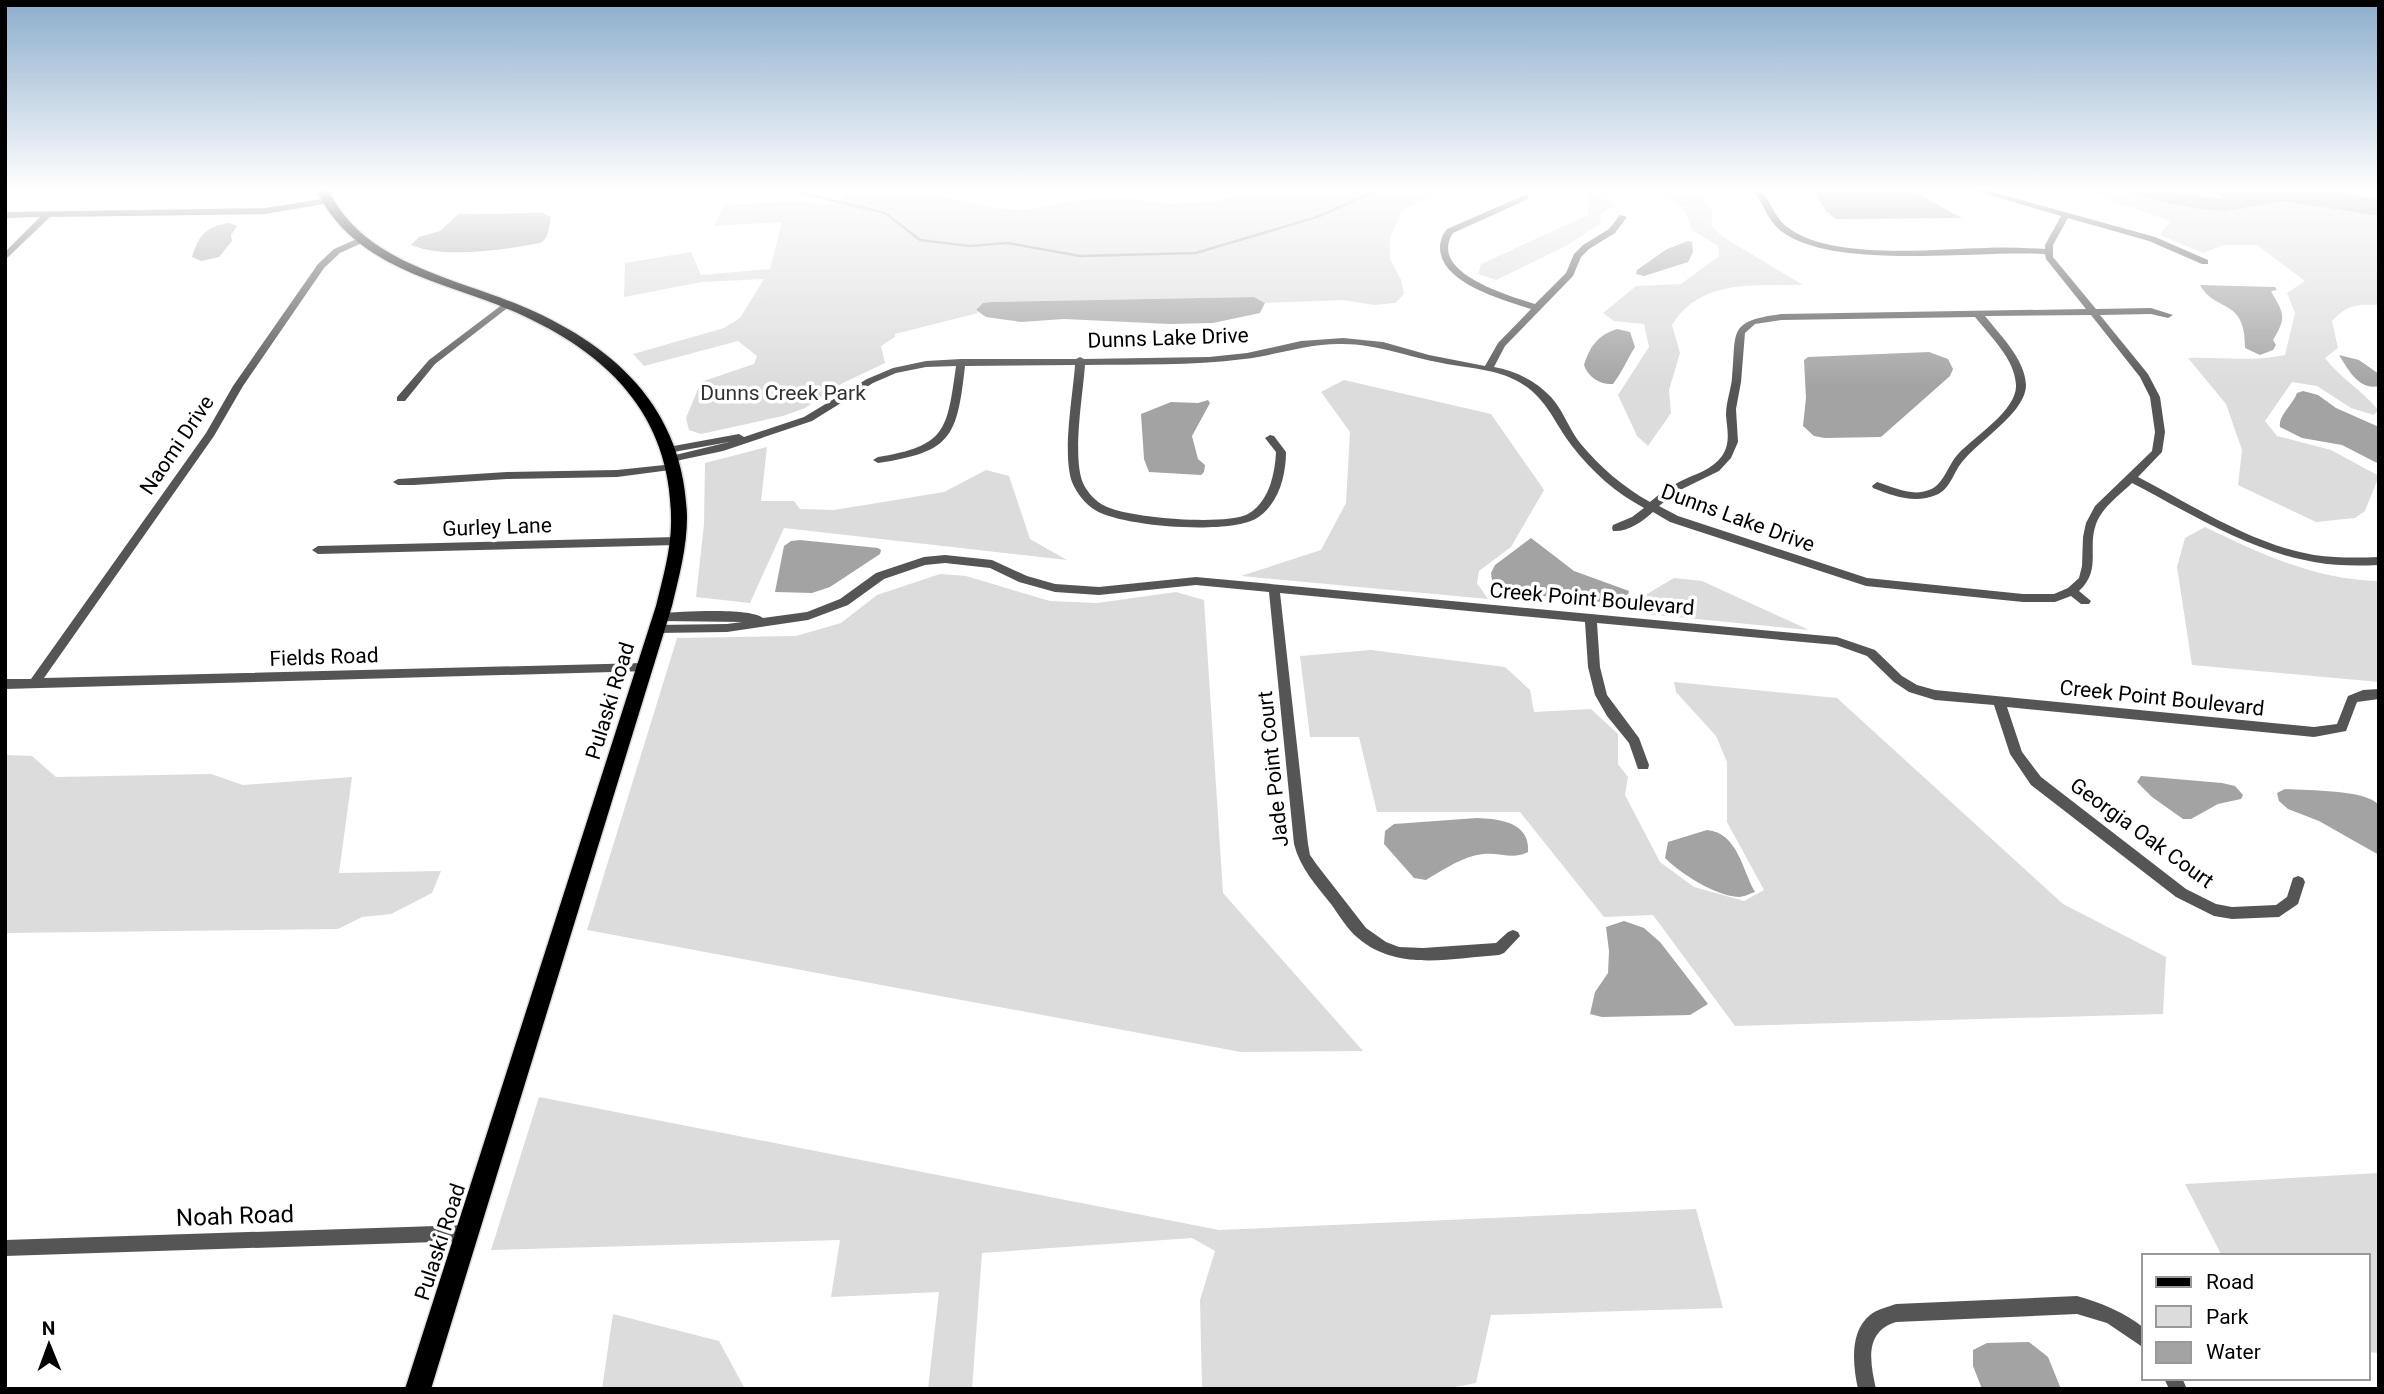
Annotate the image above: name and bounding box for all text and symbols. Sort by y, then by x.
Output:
street label: Dunns Lake Drive [1087,323,1249,353]
park label: Dunns Creek Park [700,381,866,405]
street label: Naomi Drive [135,391,219,499]
street label: Dunns Lake Drive [1658,479,1818,557]
street label: Gurley Lane [442,513,552,541]
street label: Creek Point Boulevard [1489,578,1695,620]
street label: Pulaski Road [581,639,639,763]
street label: Fields Road [269,643,379,671]
street label: Creek Point Boulevard [2059,675,2265,721]
street label: Jade Point Court [1253,690,1293,848]
street label: Georgia Oak Court [2066,773,2218,893]
street label: Pulaski Road [410,1181,470,1303]
street label: Noah Road [175,1200,295,1232]
legend [2142,1254,2370,1380]
text: Road [2206,1270,2254,1294]
text: Park [2206,1305,2249,1329]
north arrow [14,1310,84,1380]
text: N [42,1317,56,1340]
text: Water [2206,1340,2261,1364]

